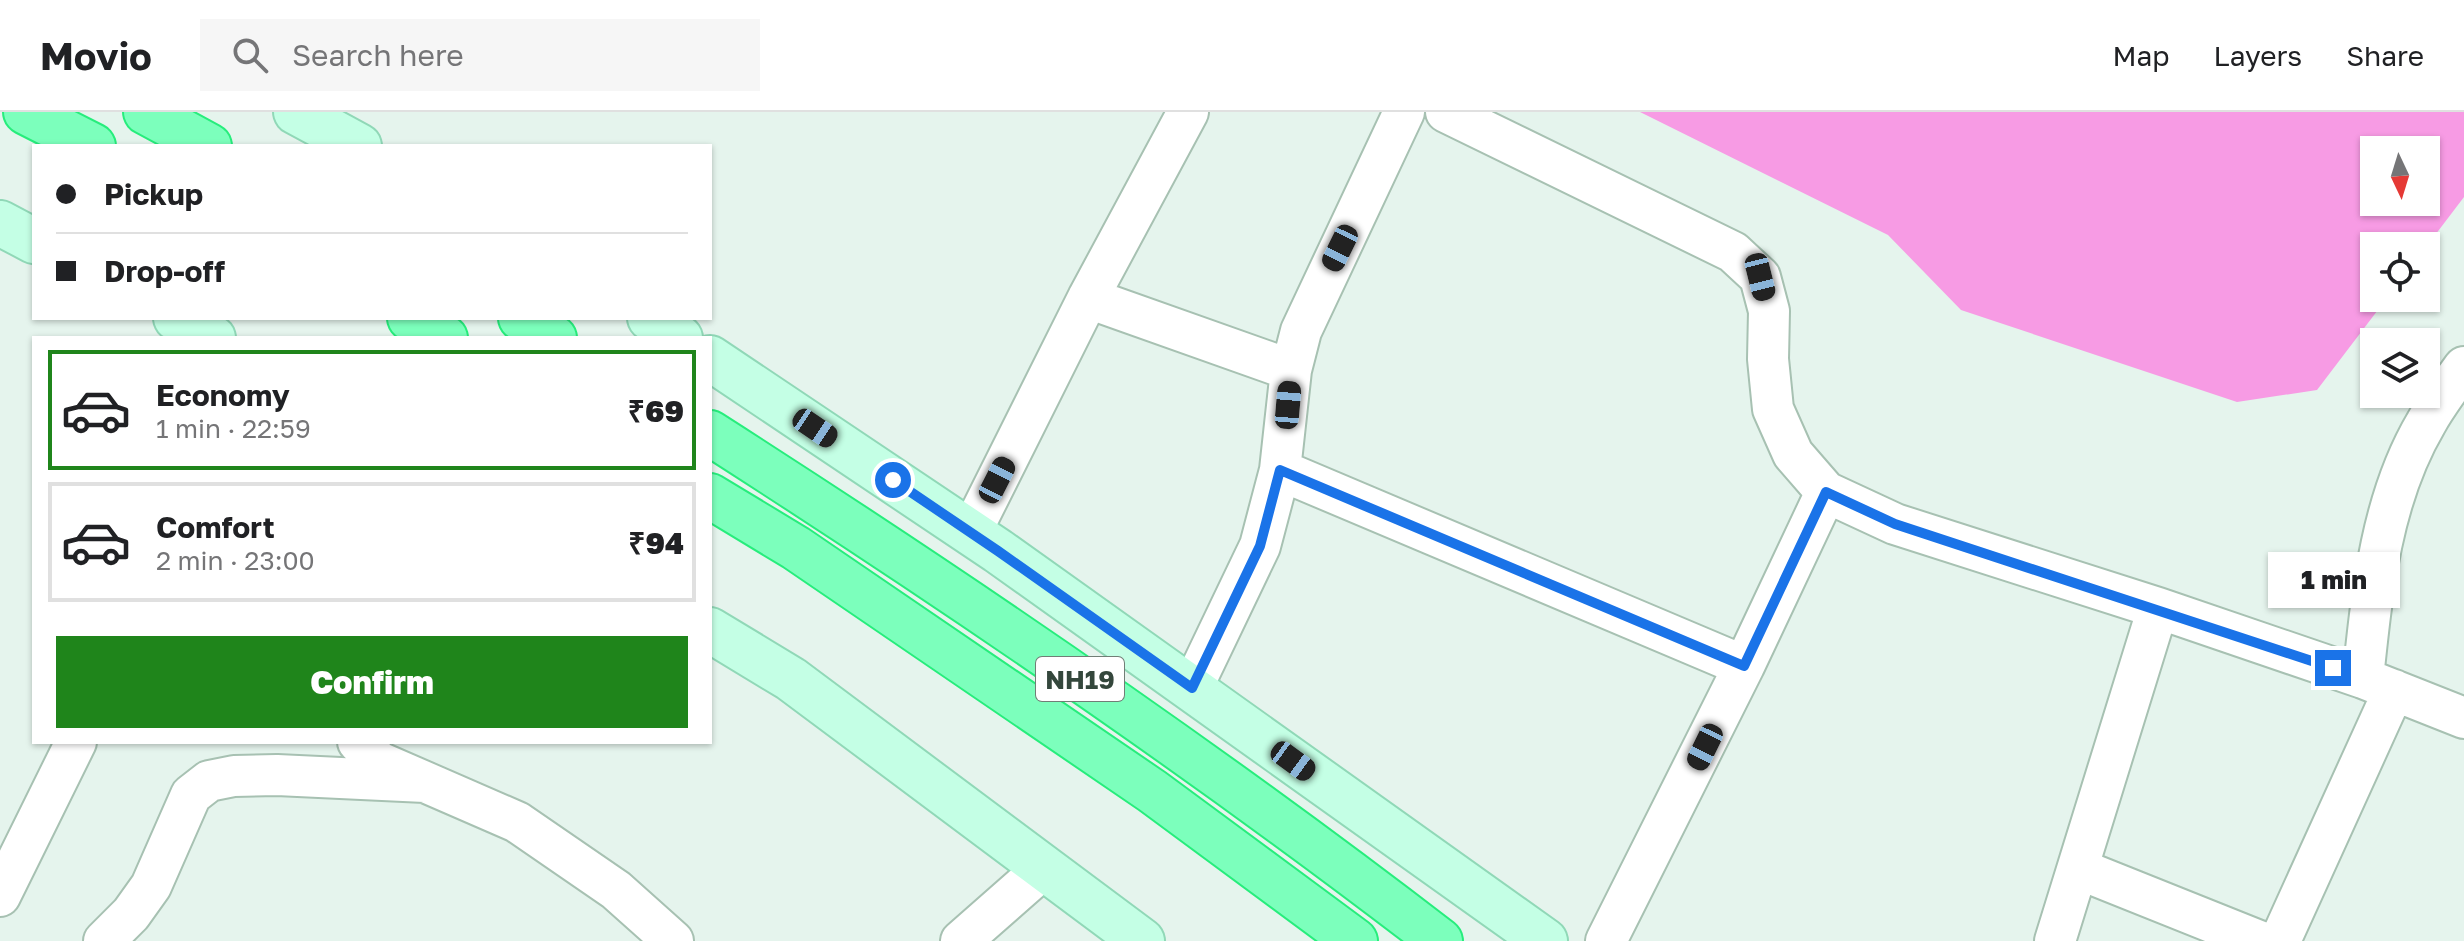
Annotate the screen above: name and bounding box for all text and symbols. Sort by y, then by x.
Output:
search box [200,19,760,91]
text: Movio [40,33,152,78]
icon: search [228,33,272,77]
text: Search here [292,37,464,73]
text: Map [2112,39,2170,72]
text: Layers [2214,39,2302,72]
text: Share [2346,39,2424,72]
north arrow [2360,136,2440,216]
map controls [2360,136,2440,408]
text: Pickup [104,176,203,212]
car [1319,221,1361,275]
button: locate [2360,232,2440,312]
car [1743,251,1777,303]
text: Drop-off [104,253,225,289]
button: layers [2360,328,2440,408]
icon: car [60,374,132,446]
text: Economy [156,377,290,413]
car [1274,380,1302,430]
text: ₹69 [628,393,684,429]
car [788,405,842,451]
text: 1 min · 22:59 [156,413,311,444]
car [975,453,1019,507]
route start [875,462,911,498]
icon: car [60,506,132,578]
text: Comfort [156,509,275,545]
text: ₹94 [628,525,684,561]
text: 2 min · 23:00 [156,545,315,576]
callout: 1 min [2267,552,2399,608]
text: 1 min [2301,564,2367,595]
button: Confirm [56,636,688,728]
route end [2315,650,2351,686]
road number: NH19 [1036,657,1124,701]
car [1684,720,1726,774]
car [1267,737,1319,785]

